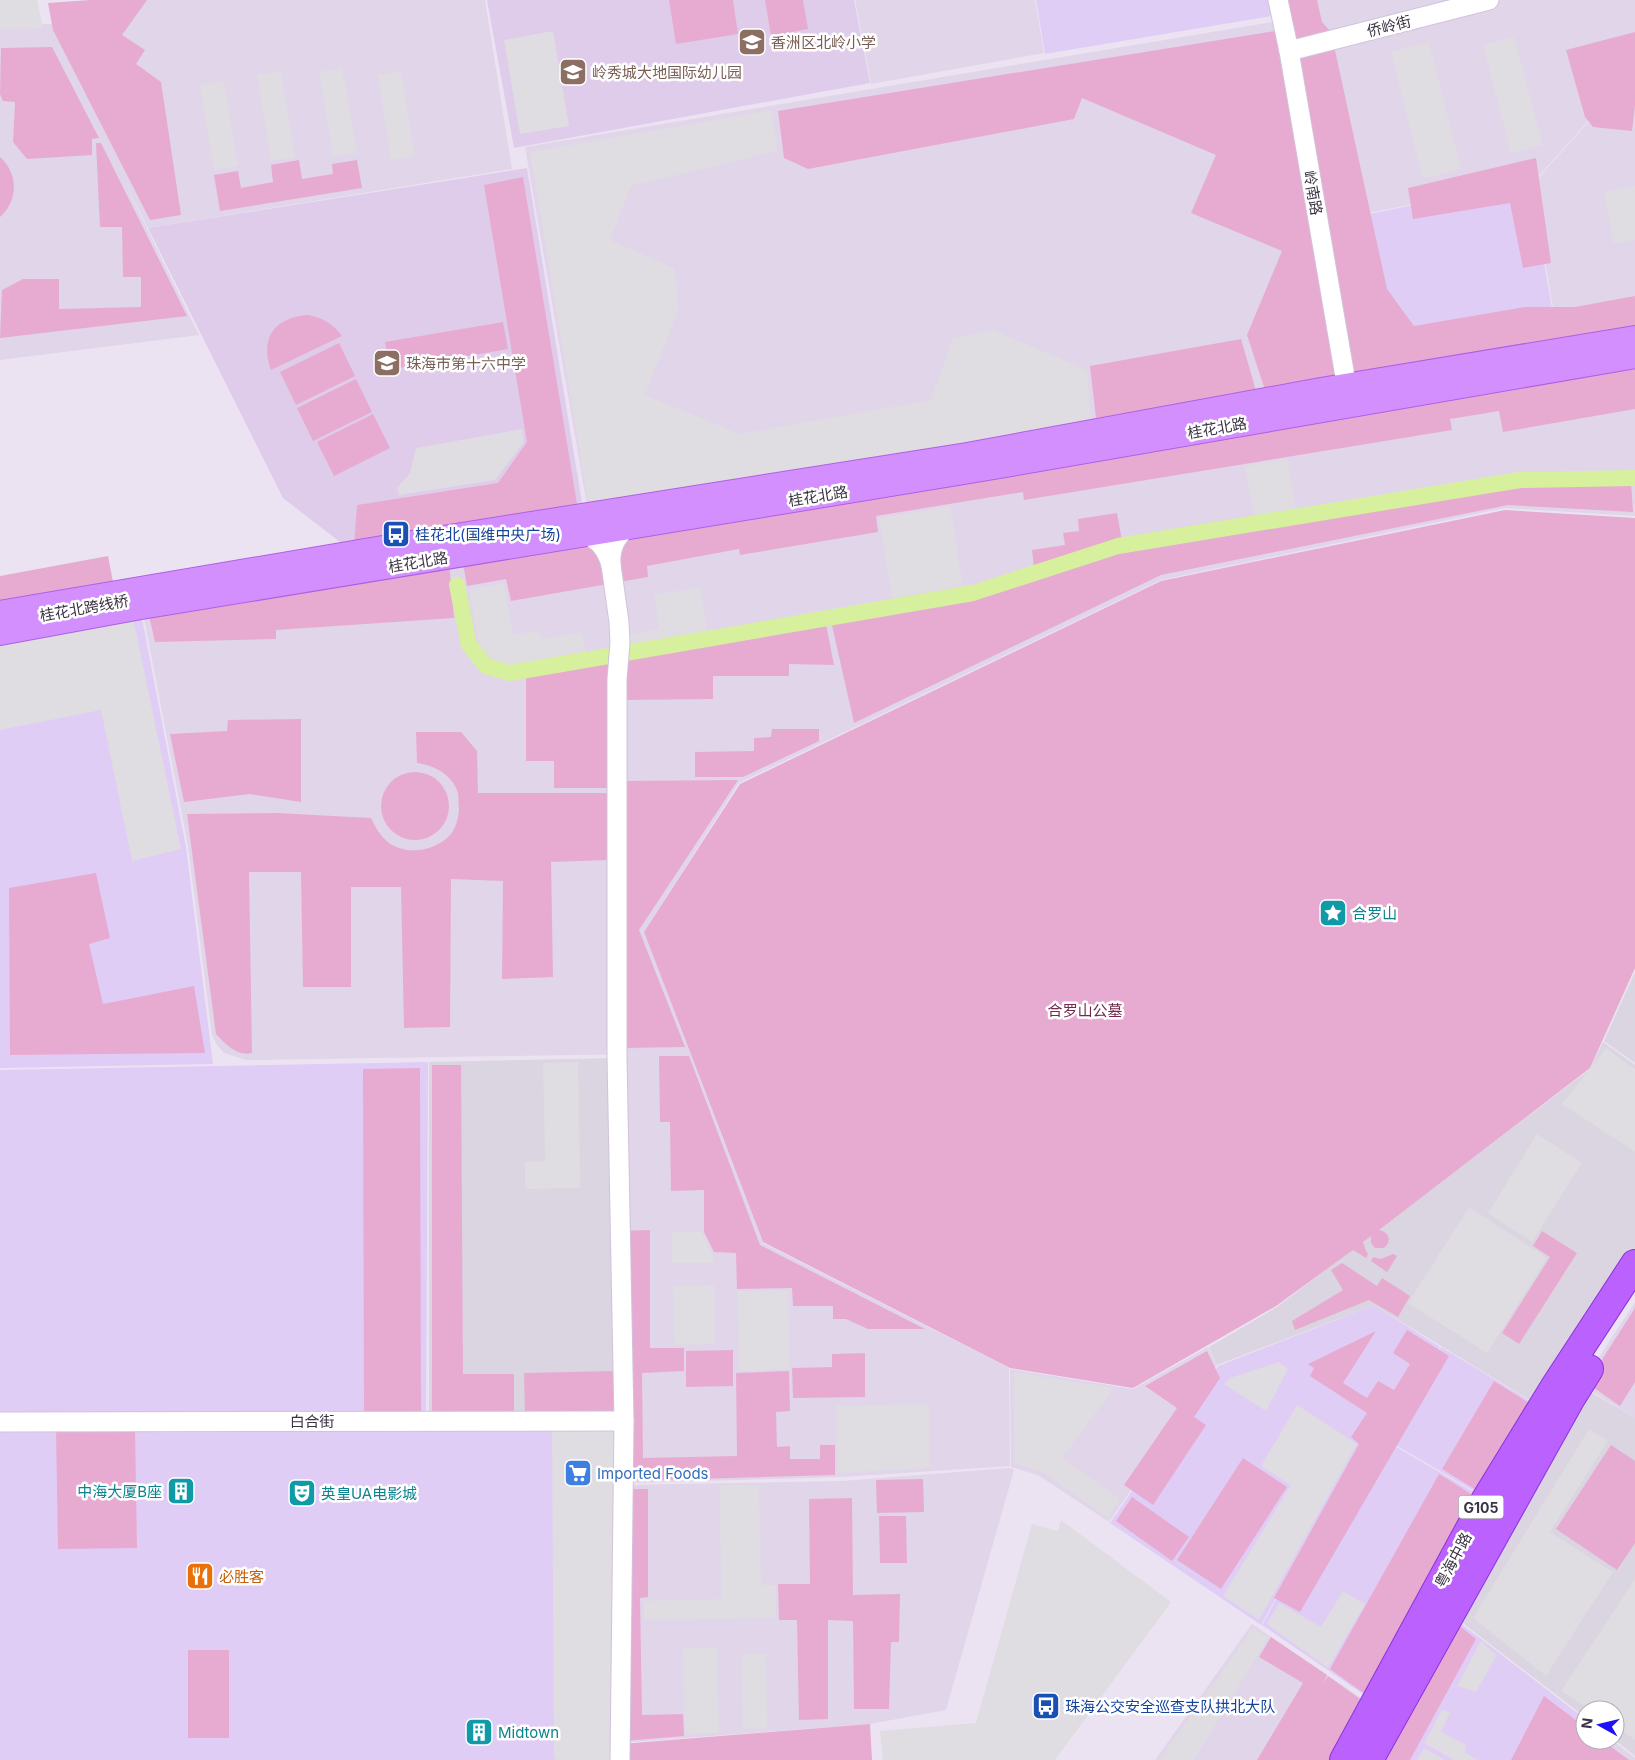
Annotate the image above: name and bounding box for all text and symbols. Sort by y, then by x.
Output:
street label: 侨岭街 [1365,11,1413,41]
school or university icon: 香洲区北岭小学 [737,27,767,57]
place label: 香洲区北岭小学 [771,33,876,52]
school or university icon: 岭秀城大地国际幼儿园 [558,57,588,87]
place label: 岭秀城大地国际幼儿园 [592,63,742,82]
street label: 岭南路 [1300,169,1326,217]
school or university icon: 珠海市第十六中学 [372,348,402,378]
place label: 珠海市第十六中学 [406,354,526,373]
street label: 桂花北路 [1186,413,1248,443]
street label: 桂花北路 [787,482,849,510]
bus stop icon: 桂花北(国维中央广场) [381,519,411,549]
place label: 桂花北(国维中央广场) [415,525,561,544]
street label: 桂花北路 [387,548,449,576]
street label: 桂花北跨线桥 [38,591,130,625]
place icon: 合罗山 [1318,898,1348,928]
place label: 合罗山 [1352,904,1397,923]
park label: 合罗山公墓 [1047,1001,1123,1020]
street label: 白合街 [289,1412,335,1431]
supermarket icon: Imported Foods [563,1458,593,1488]
place label: Imported Foods [597,1464,709,1483]
building icon: 中海大厦B座 [166,1476,196,1506]
theatre icon: 英皇UA电影城 [287,1478,317,1508]
place label: 中海大厦B座 [77,1482,162,1501]
place label: 英皇UA电影城 [321,1484,417,1503]
road number: G105 [1458,1495,1504,1518]
street label: 粤海中路 [1431,1529,1475,1591]
restaurant icon: 必胜客 [185,1561,215,1591]
place label: 必胜客 [219,1567,264,1586]
bus stop icon: 珠海公交安全巡查支队拱北大队 [1031,1691,1061,1721]
place label: 珠海公交安全巡查支队拱北大队 [1065,1697,1275,1716]
north arrow [1575,1700,1625,1750]
building icon: Midtown [464,1717,494,1747]
text: N [1577,1717,1596,1730]
place label: Midtown [498,1723,559,1742]

